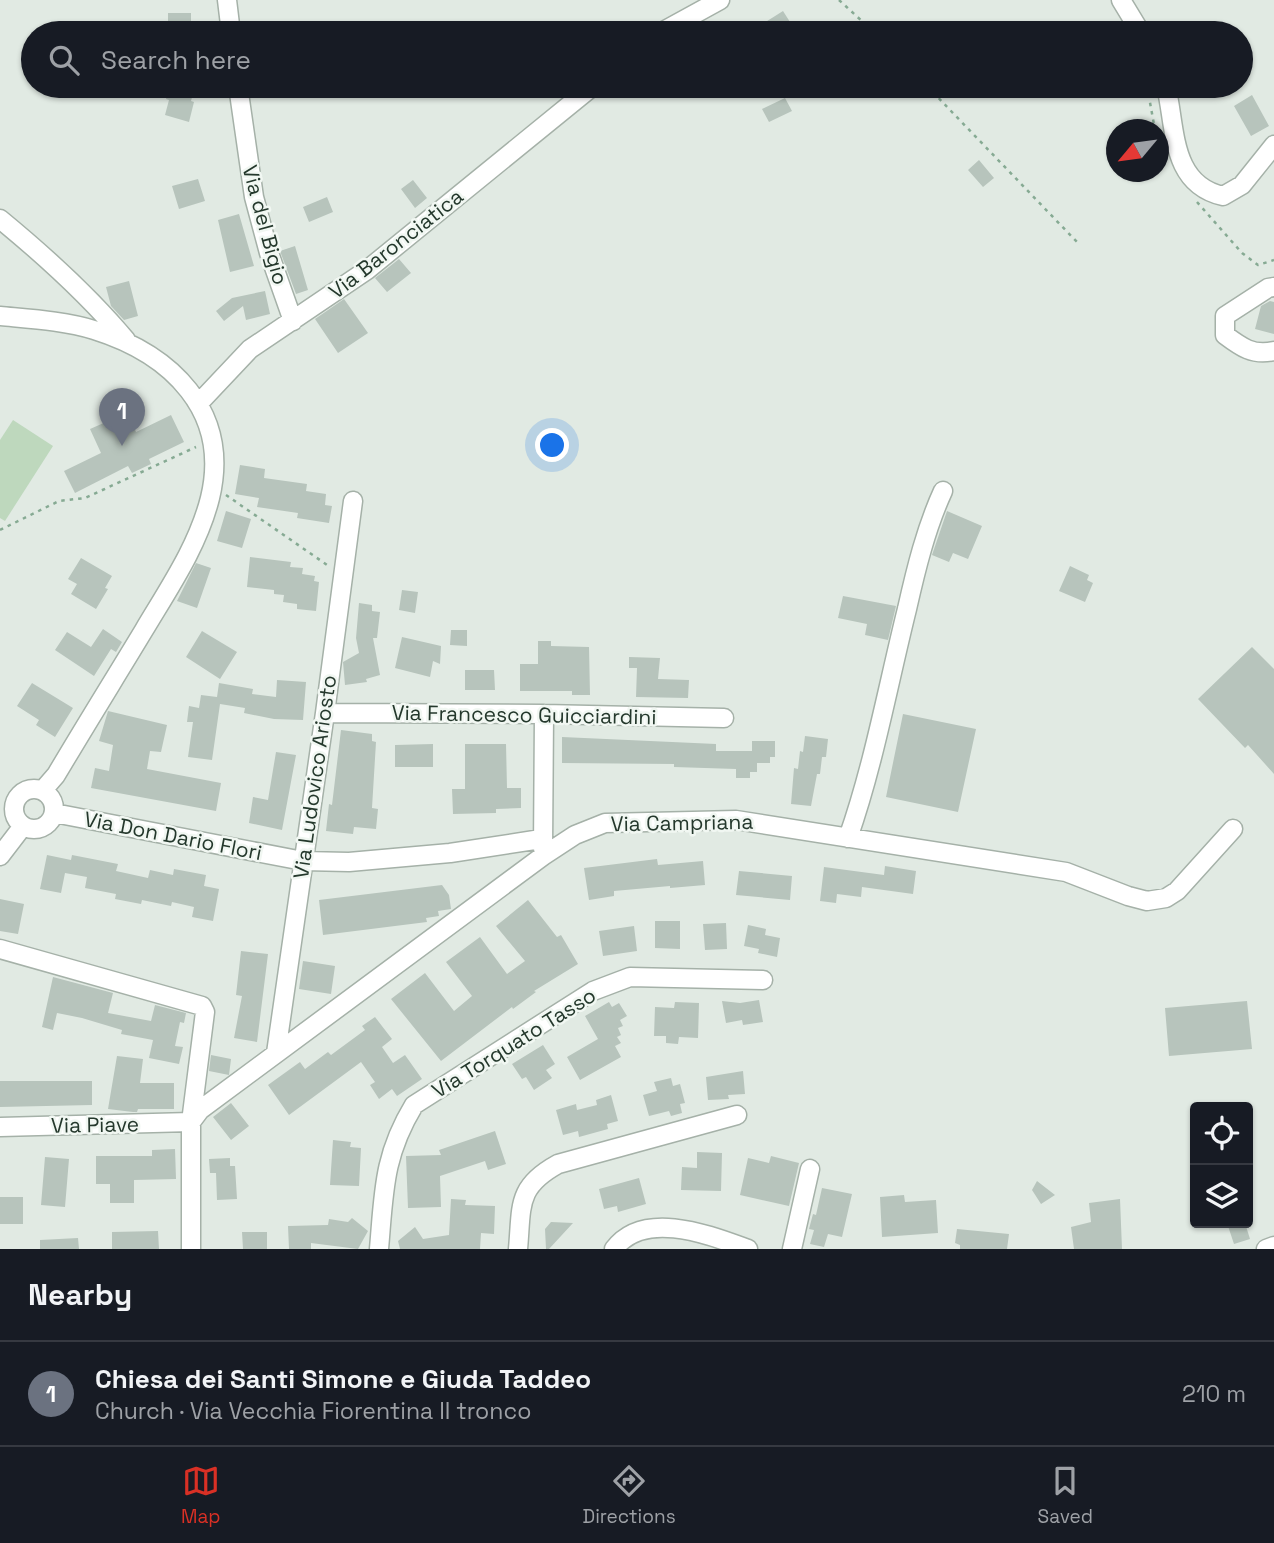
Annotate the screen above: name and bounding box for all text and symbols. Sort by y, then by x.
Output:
search box [21,21,1253,98]
icon: search [45,41,83,79]
text: Search here [101,43,251,77]
north arrow [1106,119,1169,182]
street label: Via del Bigio [237,162,294,288]
street label: Via Baronciatica [323,183,468,305]
pin: 1 [99,388,145,446]
your location [535,428,569,462]
street label: Via Ludovico Ariosto [287,673,342,881]
street label: Via Francesco Guicciardini [391,699,657,730]
street label: Via Don Dario Flori [82,805,264,866]
street label: Via Campriana [610,808,754,837]
street label: Via Torquato Tasso [427,981,601,1104]
map controls [1190,1102,1253,1228]
button: locate [1190,1102,1253,1165]
street label: Via Piave [51,1110,139,1139]
button: layers [1190,1165,1253,1228]
text: Nearby [28,1275,132,1314]
text: Chiesa dei Santi Simone e Giuda Taddeo [95,1362,591,1396]
text: 1 [46,1379,56,1409]
text: 210 m [1182,1379,1246,1409]
text: Church · Via Vecchia Fiorentina II tronco [95,1396,531,1426]
tab: Map [181,1462,221,1529]
tab: Directions [583,1462,676,1529]
tab: Saved [1038,1462,1093,1529]

